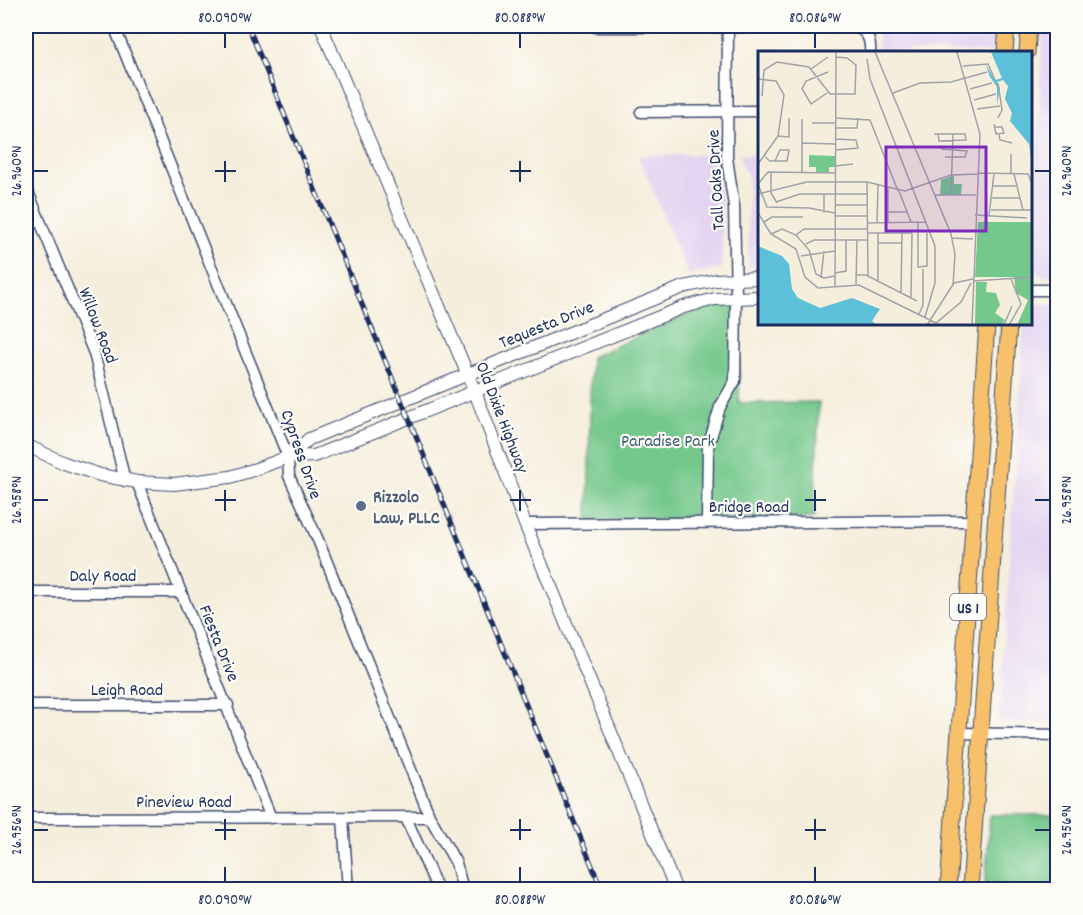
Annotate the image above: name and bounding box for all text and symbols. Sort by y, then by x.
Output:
text: 80.090°W [198,8,252,30]
text: 80.088°W [495,8,546,30]
text: 80.086°W [789,8,841,30]
inset map [758,51,1032,326]
street label: Tall Oaks Drive [702,129,733,231]
text: 26.960°N [7,145,29,197]
text: 26.960°N [1057,145,1079,197]
street label: Willow Road [71,284,123,368]
street label: Tequesta Drive [496,296,598,357]
street label: Old Dixie Highway [468,358,534,478]
street label: Cypress Drive [273,407,327,503]
park label: Paradise Park [621,430,715,455]
text: 26.958°N [7,476,29,524]
text: 26.958°N [1057,476,1079,524]
place label: Rizzolo Law, PLLC [373,486,440,532]
street label: Bridge Road [709,496,789,521]
marker: Rizzolo Law, PLLC [354,499,368,513]
street label: Daly Road [69,565,137,590]
road number: US 1 [950,594,986,620]
street label: Fiesta Drive [191,602,244,686]
street label: Leigh Road [91,679,163,704]
street label: Pineview Road [136,791,232,816]
text: 26.956°N [7,805,29,855]
text: 26.956°N [1057,805,1079,855]
text: 80.090°W [198,890,252,912]
text: 80.088°W [495,890,546,912]
text: 80.086°W [789,890,841,912]

